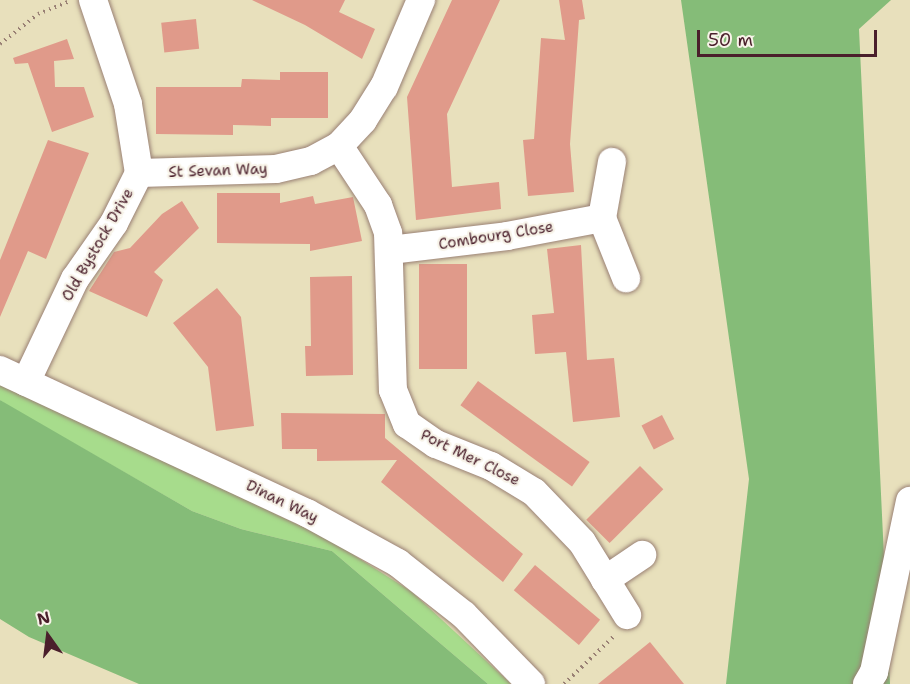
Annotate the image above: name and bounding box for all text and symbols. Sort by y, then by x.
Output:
scale bar [700,18,880,56]
text: 50 m [708,28,753,52]
street label: St Sevan Way [168,160,268,182]
street label: Old Bystock Drive [58,185,138,305]
street label: Combourg Close [437,218,555,254]
street label: Port Mer Close [417,426,523,490]
street label: Dinan Way [243,477,321,527]
north arrow [18,606,78,666]
text: N [35,606,52,630]

